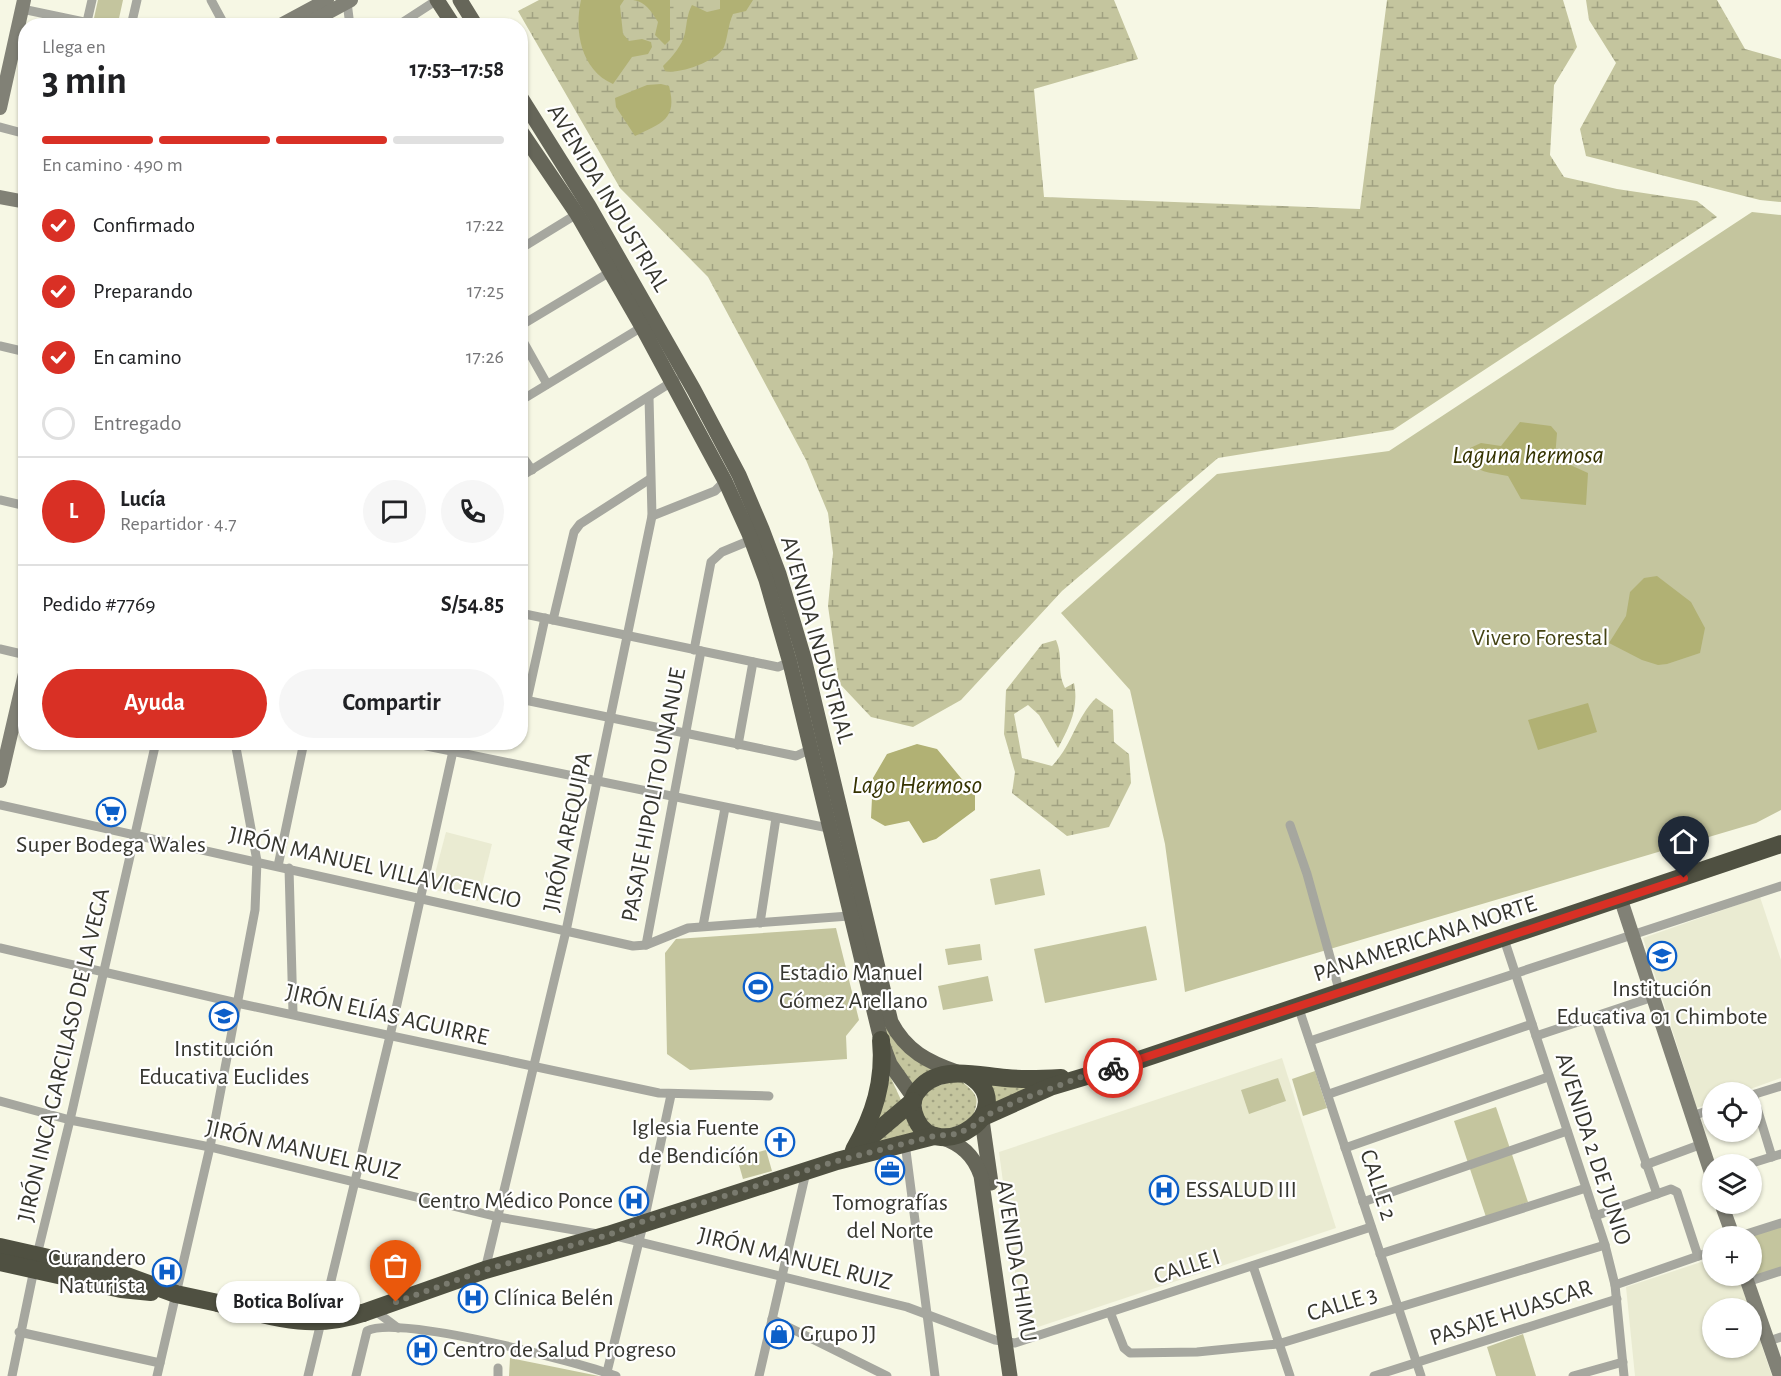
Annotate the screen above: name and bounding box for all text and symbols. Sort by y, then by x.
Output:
text: Llega en [42,37,106,57]
text: 17:53–17:58 [410,58,504,80]
text: 3 min [42,62,127,101]
street label: AVENIDA INDUSTRIAL [543,100,673,296]
text: En camino · 490 m [42,155,183,175]
icon: check [42,209,75,242]
text: Confirmado [93,214,195,236]
text: 17:22 [466,215,504,235]
icon: check [42,275,75,308]
text: Preparando [93,280,193,302]
text: 17:25 [467,281,504,301]
icon: check [42,341,75,374]
text: En camino [93,346,182,368]
text: 17:26 [466,347,504,367]
text: Entregado [93,412,182,434]
water label: Laguna hermosa [1452,442,1604,468]
button: chat [363,480,426,543]
button: phone [441,480,504,543]
text: Lucía [120,488,166,510]
text: L [69,500,78,522]
text: Repartidor · 4.7 [120,514,237,534]
street label: AVENIDA INDUSTRIAL [776,534,858,746]
text: Pedido #7769 [42,593,156,615]
text: S/54.85 [441,593,504,615]
park label: Vivero Forestal [1471,626,1609,650]
street label: PASAJE HIPOLITO UNANUE [618,666,690,924]
button: Ayuda [42,669,267,738]
button: Compartir [279,669,504,738]
street label: JIRÓN AREQUIPA [537,749,597,914]
water label: Lago Hermoso [852,772,982,798]
supermarket icon: Super Bodega Wales [95,796,127,828]
pin [1658,816,1709,878]
street label: JIRÓN MANUEL VILLAVICENCIO [227,821,524,913]
icon: home [1667,825,1700,858]
place label: Super Bodega Wales [16,833,206,857]
street label: JIRÓN INCA GARCILASO DE LA VEGA [12,885,114,1224]
street label: PANAMERICANA NORTE [1311,891,1540,986]
school or university icon: Institución Educativa 01 Chimbote [1646,940,1678,972]
place label: Estadio Manuel Gómez Arellano [779,961,928,1013]
sports icon: Estadio Manuel Gómez Arellano [742,971,774,1003]
place label: Institución Educativa 01 Chimbote [1556,977,1768,1029]
street label: JIRÓN ELÍAS AGUIRRE [283,978,492,1050]
school or university icon: Institución Educativa Euclides [208,1000,240,1032]
place label: Institución Educativa Euclides [139,1037,309,1089]
courier [1083,1038,1143,1098]
street label: AVENIDA 2 DE JUNIO [1551,1050,1635,1248]
icon: bike [1097,1052,1130,1085]
map controls [1702,1082,1762,1358]
button: locate [1702,1082,1762,1142]
street label: JIRÓN MANUEL RUIZ [203,1114,403,1184]
place label: Iglesia Fuente de Bendicíón [631,1116,759,1168]
church icon: Iglesia Fuente de Bendicíón [764,1126,796,1158]
street label: CALLE 2 [1355,1147,1401,1223]
office icon: Tomografías del Norte [874,1154,906,1186]
button: layers [1702,1154,1762,1214]
hospital icon: ESSALUD III [1148,1174,1180,1206]
street label: AVENIDA CHIMU [991,1178,1041,1344]
place label: ESSALUD III [1185,1178,1297,1202]
hospital icon: Centro Médico Ponce [618,1185,650,1217]
place label: Centro Médico Ponce [418,1189,613,1213]
place label: Tomografías del Norte [832,1191,948,1243]
street label: JIRÓN MANUEL RUIZ [695,1221,895,1295]
button: + [1702,1226,1762,1286]
pin [370,1240,421,1302]
street label: CALLE I [1151,1245,1223,1289]
place label: Curandero Naturista [48,1246,146,1298]
icon: bag [379,1249,412,1282]
hospital icon: Curandero Naturista [151,1256,183,1288]
street label: PASAJE HUASCAR [1427,1275,1595,1351]
callout: Botica Bolívar [216,1281,360,1323]
hospital icon: Clínica Belén [457,1282,489,1314]
street label: CALLE 3 [1304,1282,1380,1326]
place label: Clínica Belén [494,1286,614,1310]
text: Botica Bolívar [233,1292,343,1312]
button: − [1702,1298,1762,1358]
shop icon: Grupo JJ [763,1318,795,1350]
place label: Grupo JJ [800,1322,877,1346]
hospital icon: Centro de Salud Progreso [406,1334,438,1366]
place label: Centro de Salud Progreso [443,1338,676,1362]

